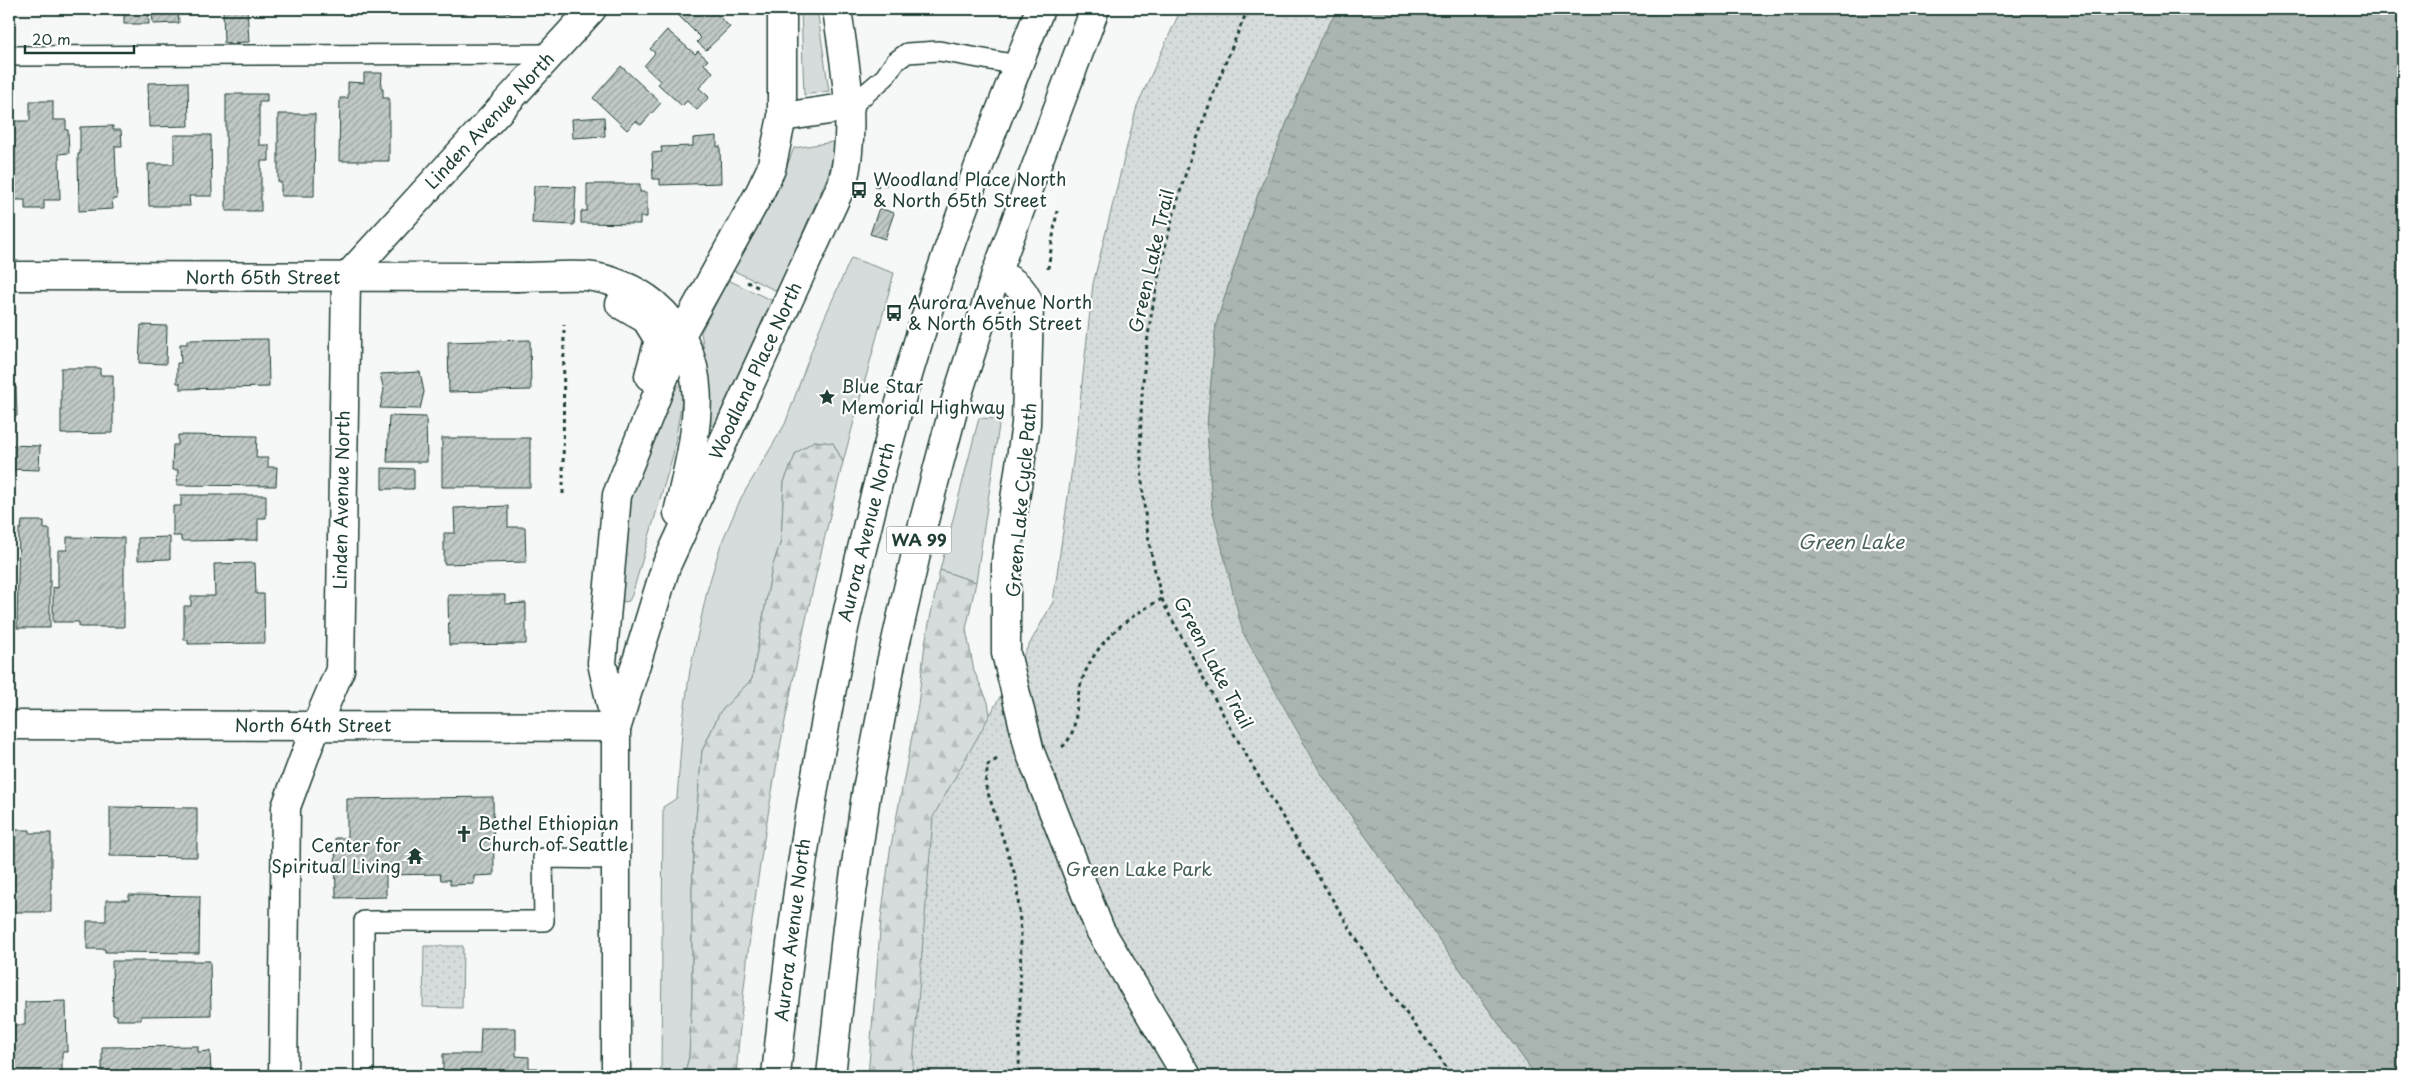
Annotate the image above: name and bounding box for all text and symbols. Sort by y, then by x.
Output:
scale bar [25,22,134,54]
text: 20 m [32,27,71,50]
street label: Linden Avenue North [418,45,560,195]
place label: Woodland Place North & North 65th Street [873,165,1066,213]
bus stop icon: Woodland Place North & North 65th Street [849,180,869,200]
street label: Green Lake Trail [1121,186,1180,335]
street label: North 65th Street [186,263,340,290]
street label: Woodland Place North [702,277,808,464]
place label: Aurora Avenue North & North 65th Street [908,288,1092,336]
bus stop icon: Aurora Avenue North & North 65th Street [884,303,904,323]
place label: Blue Star Memorial Highway [841,372,1005,420]
place icon: Blue Star Memorial Highway [817,387,837,407]
street label: Green Lake Cycle Path [999,401,1042,598]
street label: Linden Avenue North [325,410,356,590]
street label: Aurora Avenue North [830,439,901,624]
road number: WA 99 [886,526,952,554]
water label: Green Lake [1798,527,1905,555]
street label: Green Lake Trail [1168,591,1261,733]
street label: North 64th Street [235,711,391,738]
place label: Bethel Ethiopian Church of Seattle [478,809,629,857]
church icon: Bethel Ethiopian Church of Seattle [454,824,474,844]
place label: Center for Spiritual Living [271,831,402,879]
street label: Aurora Avenue North [767,837,816,1023]
temple icon: Center for Spiritual Living [405,846,425,866]
park label: Green Lake Park [1066,855,1212,882]

